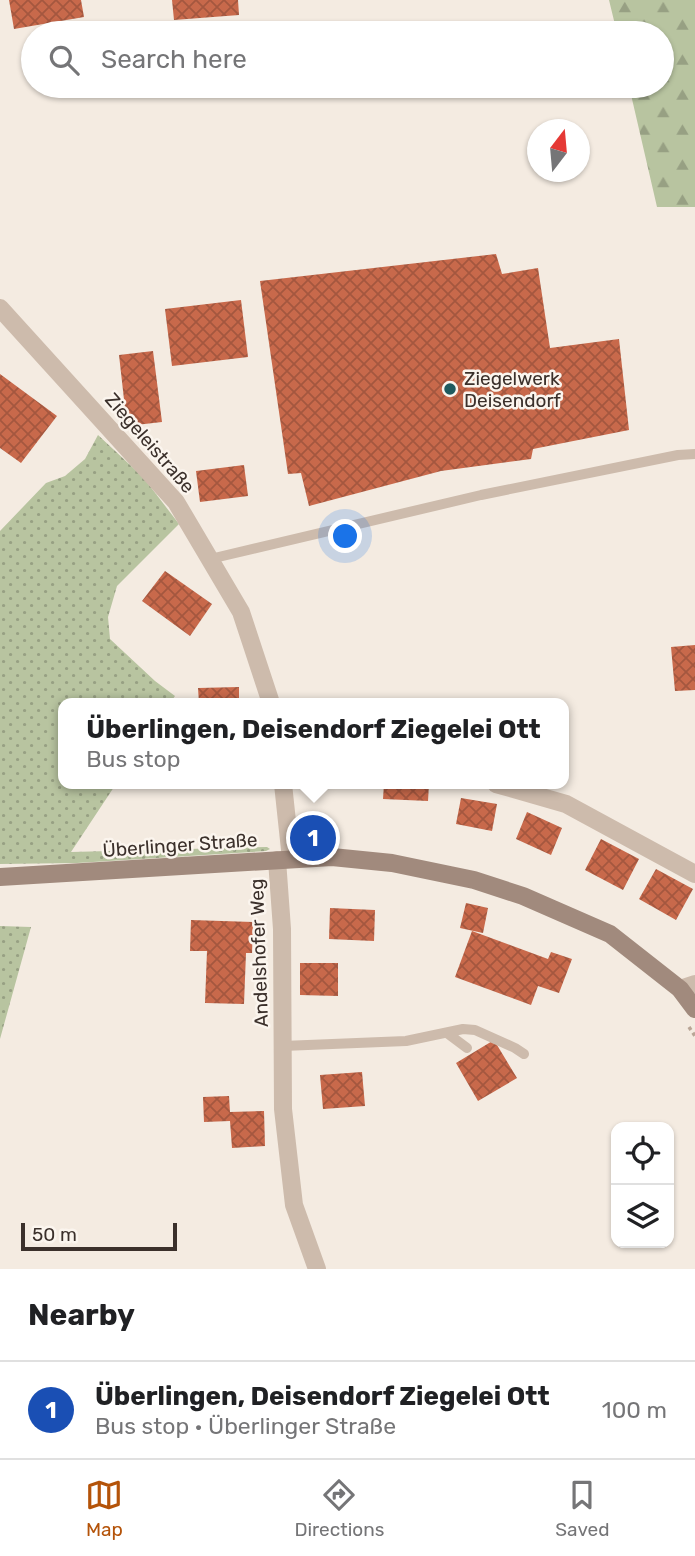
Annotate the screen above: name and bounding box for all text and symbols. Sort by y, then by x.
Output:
search box [21,21,674,98]
icon: search [45,41,83,79]
text: Search here [101,44,247,75]
north arrow [527,119,590,182]
place label: Ziegelwerk Deisendorf [464,367,562,412]
marker: Ziegelwerk Deisendorf [442,381,458,397]
street label: Ziegeleistraße [100,388,200,498]
your location [328,519,362,553]
popup [58,698,569,789]
text: Überlingen, Deisendorf Ziegelei Ott [86,714,541,745]
text: Bus stop [86,745,180,773]
pin: 1 [290,812,336,864]
street label: Überlinger Straße [102,828,258,862]
street label: Andelshofer Weg [245,878,273,1028]
map controls [611,1122,674,1248]
button: locate [611,1122,674,1185]
button: layers [611,1185,674,1248]
scale bar [21,1220,177,1252]
text: 50 m [32,1223,77,1246]
text: Nearby [28,1297,135,1333]
text: Überlingen, Deisendorf Ziegelei Ott [95,1381,550,1412]
text: 1 [45,1396,57,1424]
text: 100 m [602,1396,667,1424]
text: Bus stop · Überlinger Straße [95,1412,396,1440]
tab: Map [85,1476,123,1541]
tab: Directions [294,1476,384,1541]
tab: Saved [555,1476,610,1541]

